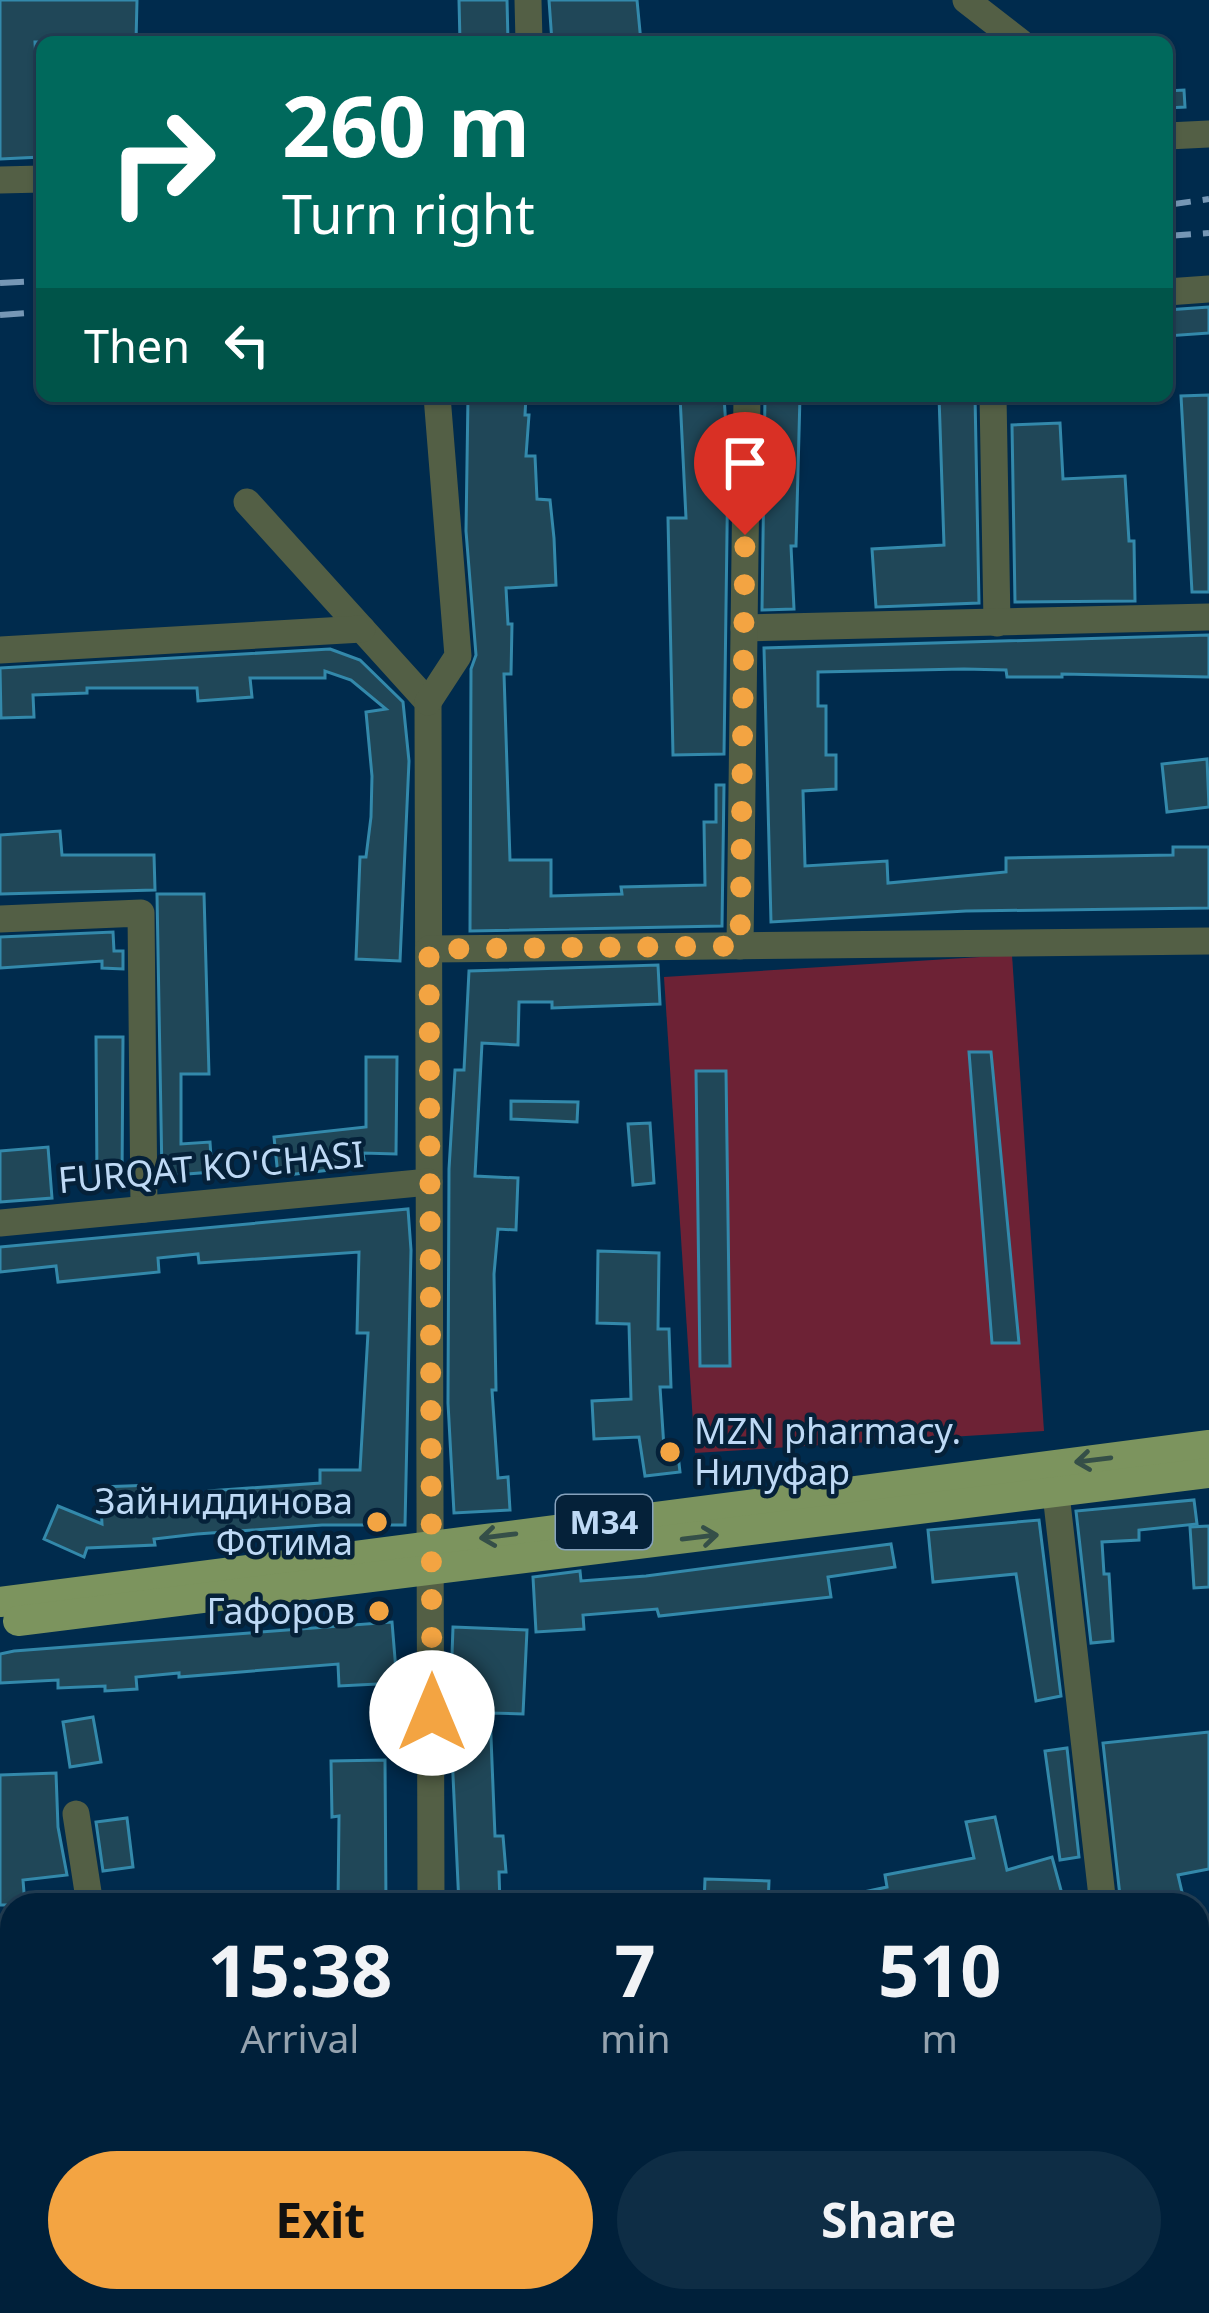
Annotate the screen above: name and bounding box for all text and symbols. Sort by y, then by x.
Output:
text: 260 m [282,67,530,182]
icon: right [84,84,240,240]
text: Turn right [282,176,535,250]
icon: left [214,312,280,378]
text: Then [84,315,190,376]
pin [694,412,796,535]
icon: arrive [712,430,778,496]
street label: FURQAT KO'CHASI [56,1129,366,1204]
place label: MZN pharmacy. Нилуфар [694,1406,961,1496]
marker: MZN pharmacy. Нилуфар [657,1439,683,1465]
one-way arrow [1074,1449,1113,1471]
place label: Зайниддинова Фотима [95,1476,353,1566]
road number: M34 [556,1495,652,1549]
marker: Зайниддинова Фотима [364,1509,390,1535]
one-way arrow [479,1525,518,1547]
one-way arrow [680,1526,719,1548]
place label: Гафоров [207,1586,355,1635]
marker: Гафоров [366,1598,392,1624]
position arrow [369,1650,495,1776]
text: 15:38 [207,1920,392,2018]
text: 7 [615,1920,656,2018]
text: 510 [878,1920,1002,2018]
text: Arrival [240,2011,359,2064]
text: min [600,2011,671,2064]
text: m [922,2011,958,2064]
button: Exit [48,2151,593,2289]
button: Share [617,2151,1161,2289]

